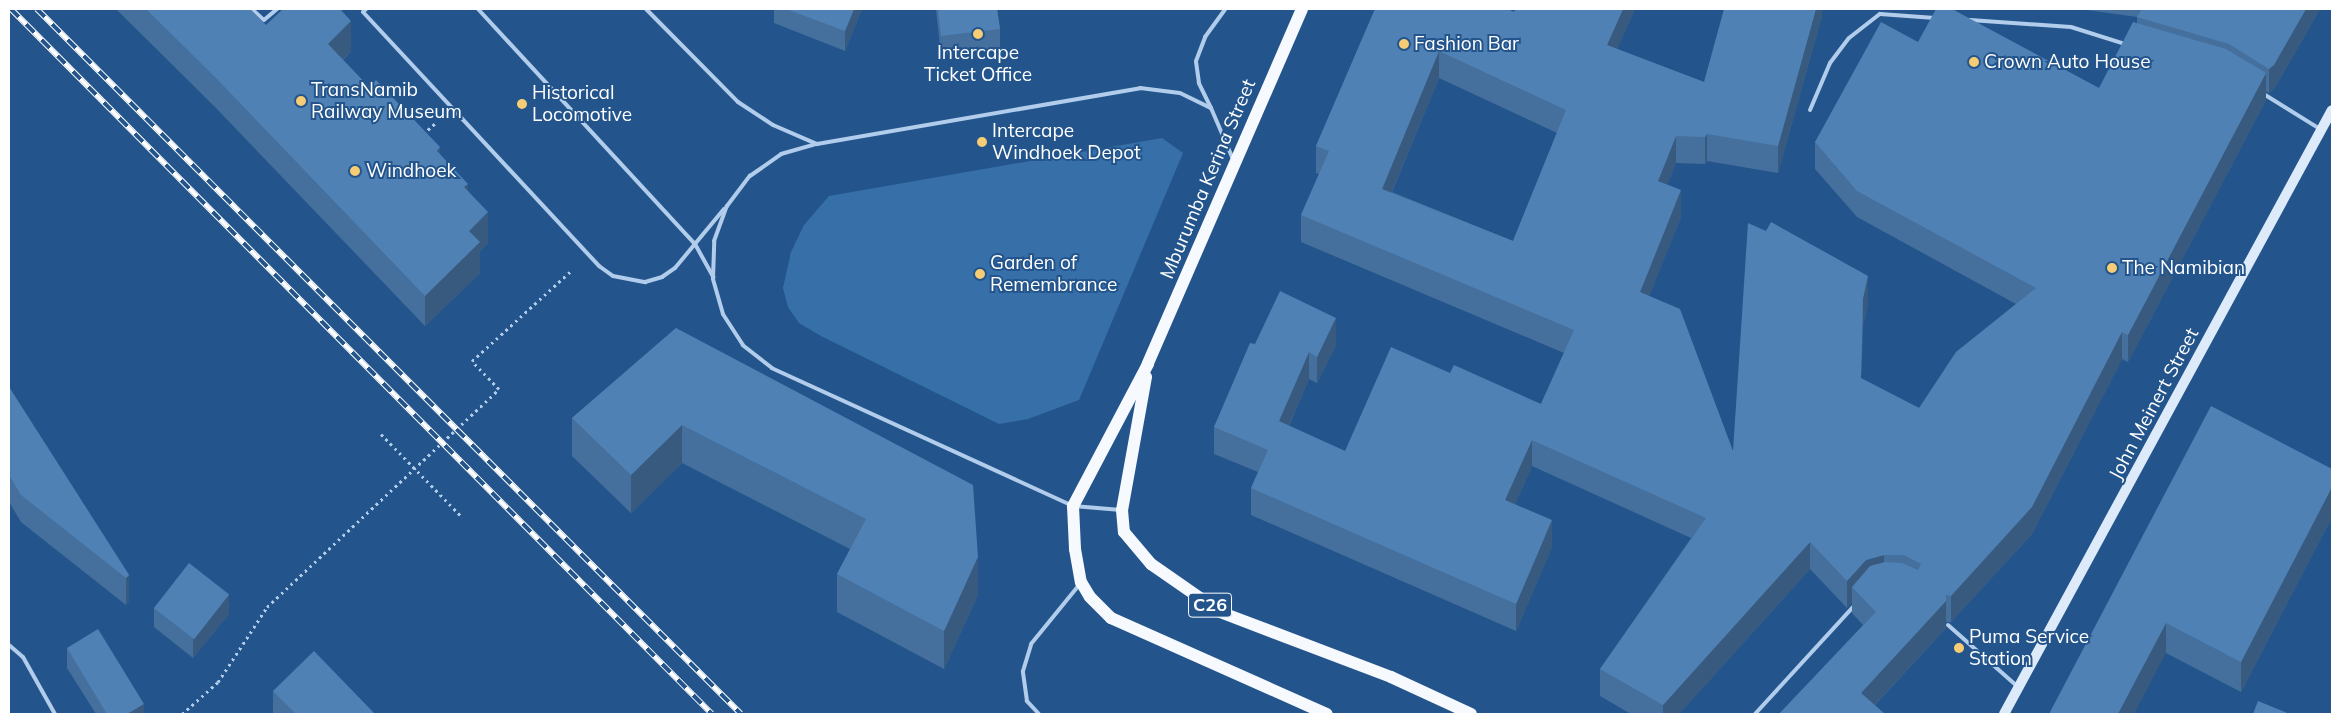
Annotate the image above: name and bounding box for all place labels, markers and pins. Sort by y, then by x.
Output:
marker: Intercape Ticket Office [972,28,984,40]
place label: Fashion Bar [1414,33,1519,55]
marker: Fashion Bar [1398,38,1410,50]
place label: Intercape Ticket Office [924,42,1032,86]
place label: Crown Auto House [1984,51,2151,73]
marker: Crown Auto House [1968,56,1980,68]
place label: TransNamib Railway Museum [311,79,462,123]
place label: Historical Locomotive [532,82,632,126]
marker: TransNamib Railway Museum [295,95,307,107]
marker: Historical Locomotive [516,98,528,110]
place label: Intercape Windhoek Depot [992,120,1141,164]
marker: Intercape Windhoek Depot [976,136,988,148]
place label: Windhoek [366,160,456,182]
marker: Windhoek [348,164,362,178]
place label: Garden of Remembrance [990,252,1117,296]
place label: The Namibian [2122,257,2245,279]
marker: The Namibian [2106,262,2118,274]
marker: Garden of Remembrance [974,268,986,280]
place label: Puma Service Station [1969,626,2089,670]
marker: Puma Service Station [1953,642,1965,654]

